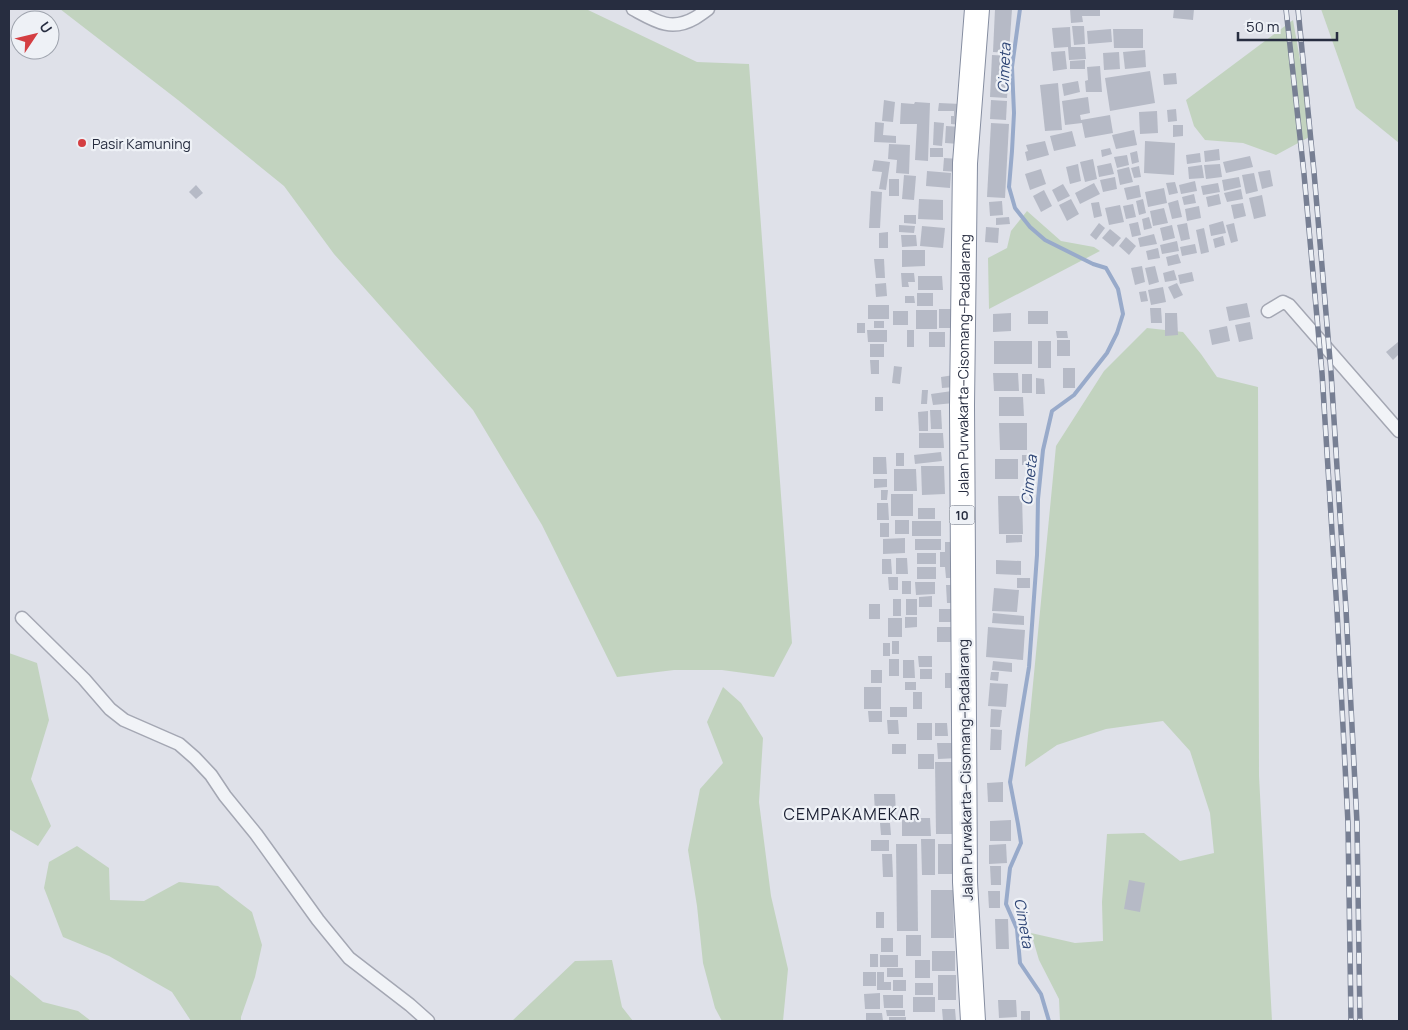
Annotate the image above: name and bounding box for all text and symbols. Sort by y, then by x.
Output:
north arrow [10,10,60,60]
scale bar [1238,10,1337,42]
text: 50 m [1246,16,1280,37]
text: U [35,18,57,37]
water label: Cimeta [992,42,1016,94]
place label: Pasir Kamuning [92,134,191,153]
marker: Pasir Kamuning [76,137,88,149]
street label: Jalan Purwakarta–Cisomang–Padalarang [952,234,974,496]
water label: Cimeta [1016,453,1042,506]
road number: 10 [950,506,974,524]
street label: Jalan Purwakarta–Cisomang–Padalarang [953,639,977,901]
district label: CEMPAKAMEKAR [784,803,920,825]
water label: Cimeta [1009,897,1039,950]

